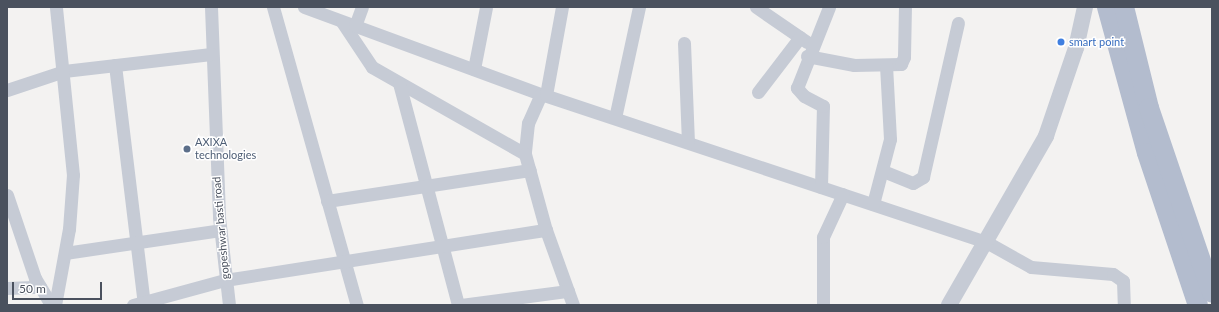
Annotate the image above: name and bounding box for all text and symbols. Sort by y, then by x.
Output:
place label: smart point [1069,35,1124,49]
marker: smart point [1056,37,1066,47]
place label: AXIXA technologies [195,136,256,162]
marker: AXIXA technologies [182,144,192,154]
street label: gopeshwar basti road [210,176,232,280]
scale bar [14,274,104,300]
text: 50 m [19,281,46,296]

